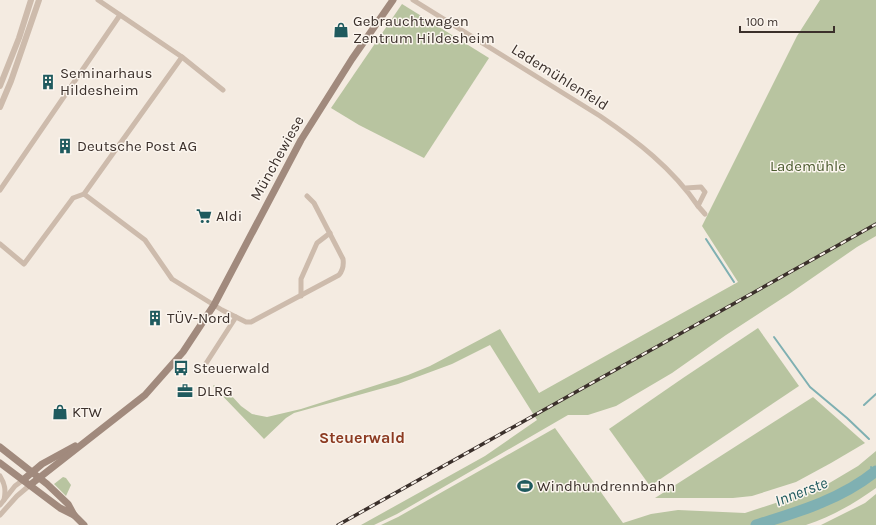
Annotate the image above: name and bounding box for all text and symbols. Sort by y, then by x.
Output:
scale bar [740,8,834,34]
place label: Gebrauchtwagen Zentrum Hildesheim [353,12,495,47]
text: 100 m [746,15,778,29]
shop icon: Gebrauchtwagen Zentrum Hildesheim [332,21,350,39]
street label: Lademühlenfeld [508,40,612,114]
place label: Seminarhaus Hildesheim [60,64,152,99]
building icon: Seminarhaus Hildesheim [39,73,57,91]
street label: Münchewiese [246,113,308,203]
building icon: Deutsche Post AG [56,137,74,155]
place label: Deutsche Post AG [77,137,197,155]
park label: Lademühle [770,157,846,175]
supermarket icon: Aldi [195,207,213,225]
place label: Aldi [216,207,242,225]
building icon: TÜV-Nord [146,309,164,327]
place label: TÜV-Nord [167,309,231,327]
bus stop icon: Steuerwald [172,359,190,377]
place label: Steuerwald [193,359,270,377]
office icon: DLRG [176,382,194,400]
place label: DLRG [197,382,233,400]
shop icon: KTW [51,403,69,421]
place label: KTW [72,403,103,421]
district label: Steuerwald [319,428,405,447]
water label: Innerste [772,473,831,510]
sports icon: Windhundrennbahn [516,477,534,495]
place label: Windhundrennbahn [537,477,675,495]

